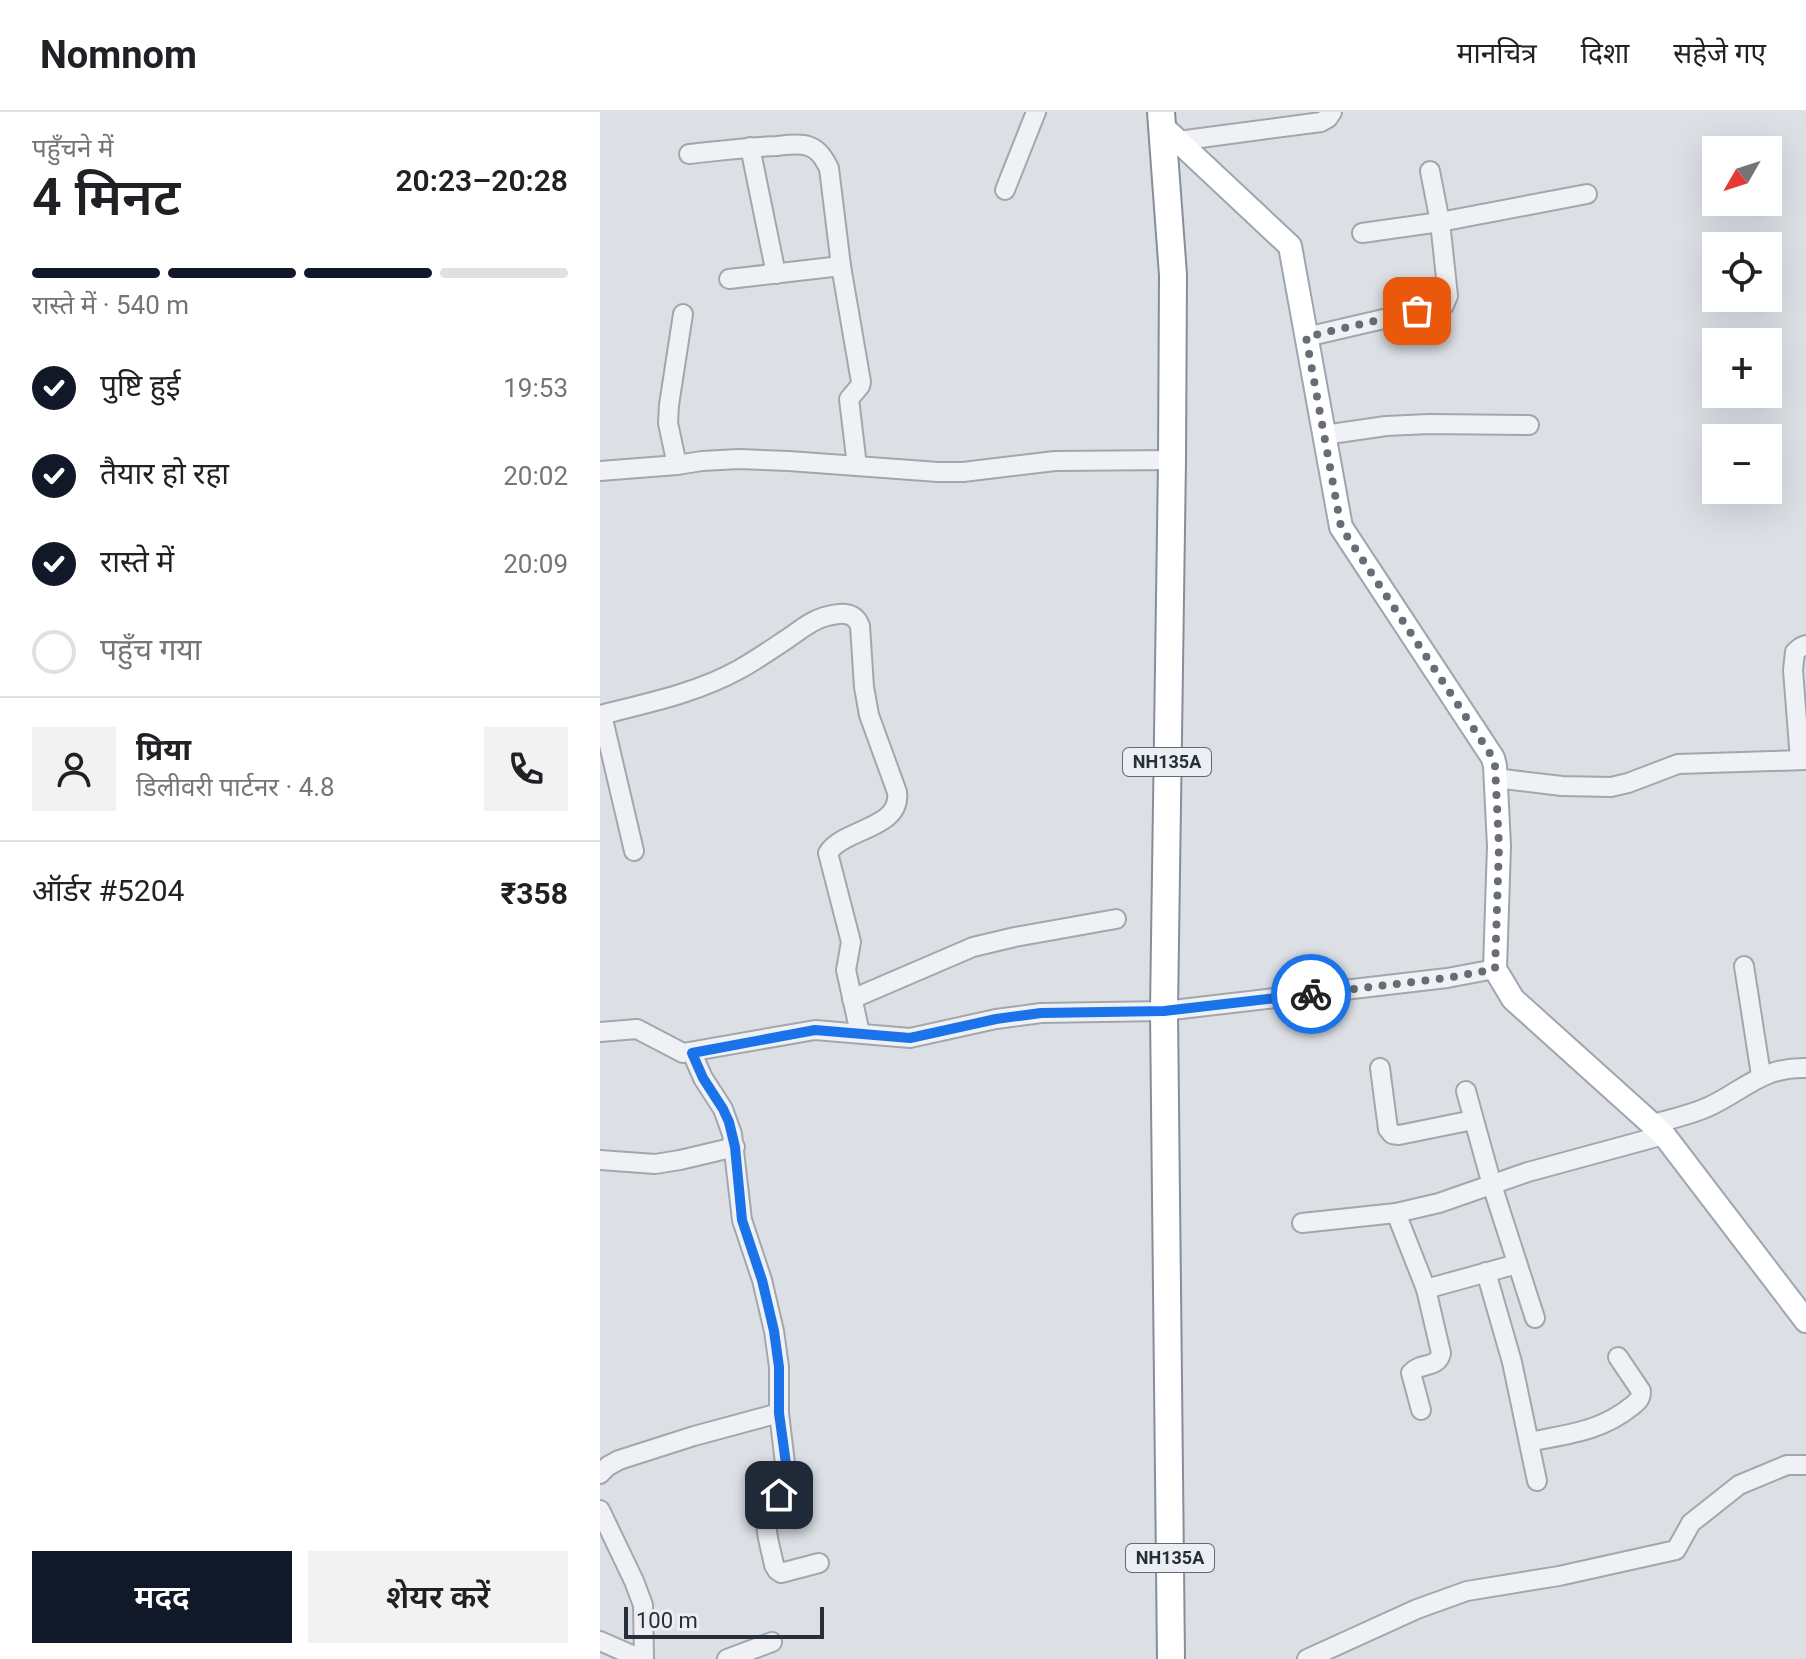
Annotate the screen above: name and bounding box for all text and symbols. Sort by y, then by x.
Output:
text: Nomnom [40,33,197,77]
text: मानचित्र [1457,37,1537,70]
text: दिशा [1581,37,1629,70]
text: सहेजे गए [1673,37,1766,70]
text: पहुँचने में [32,133,114,163]
north arrow [1702,136,1782,216]
map controls [1702,136,1782,504]
text: 20:23–20:28 [395,163,568,198]
text: 4 मिनट [32,167,180,228]
button: locate [1702,232,1782,312]
pin [1383,277,1451,345]
icon: bag [1395,289,1439,333]
text: रास्ते में · 540 m [32,290,189,320]
button: + [1702,328,1782,408]
icon: check [32,366,76,410]
text: पुष्टि हुई [100,368,180,403]
text: 19:53 [503,373,568,403]
button: − [1702,424,1782,504]
icon: check [32,454,76,498]
text: तैयार हो रहा [100,456,229,491]
text: 20:02 [503,461,568,491]
icon: check [32,542,76,586]
text: रास्ते में [100,544,174,579]
text: 20:09 [503,549,568,579]
text: पहुँच गया [100,632,202,667]
button: person [32,727,116,811]
button: phone [484,727,568,811]
text: प्रिया [136,732,191,767]
road number: NH135A [1123,748,1211,776]
text: डिलीवरी पार्टनर · 4.8 [136,772,335,802]
text: ऑर्डर #5204 [32,873,184,908]
text: ₹358 [501,876,568,911]
courier [1271,954,1351,1034]
icon: bike [1289,972,1333,1016]
pin [745,1461,813,1529]
icon: home [757,1473,801,1517]
road number: NH135A [1126,1544,1214,1572]
button: मदद [32,1551,292,1643]
button: शेयर करें [308,1551,568,1643]
scale bar [624,1603,824,1639]
text: 100 m [636,1608,698,1633]

